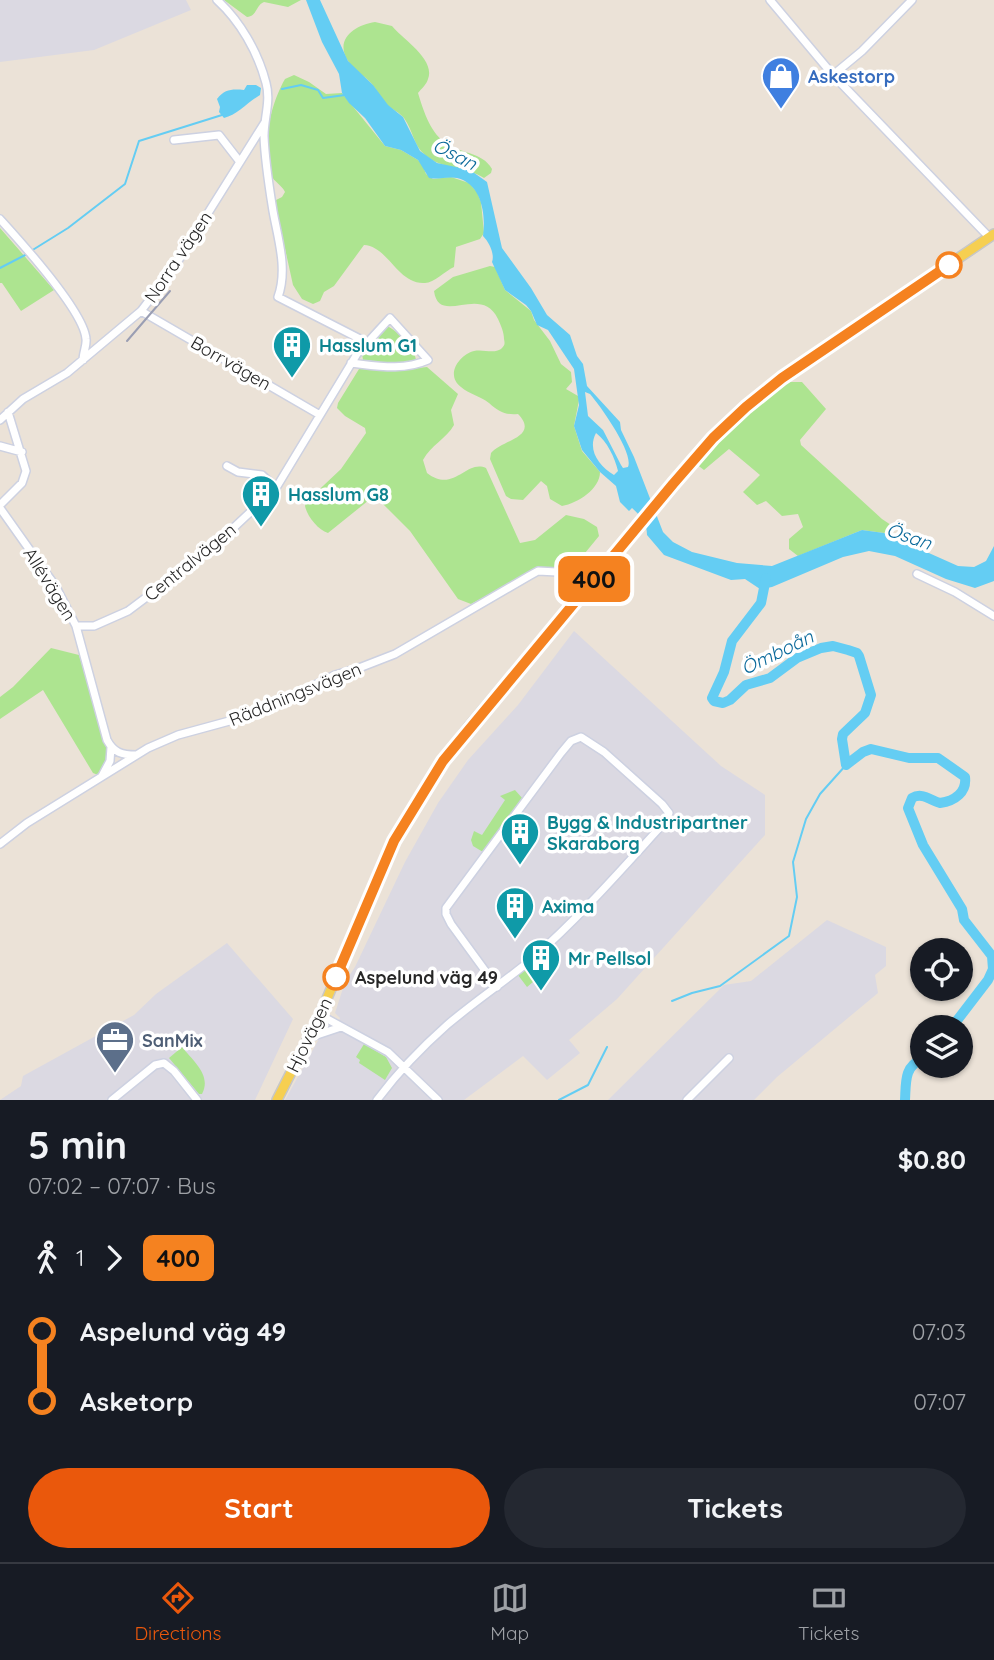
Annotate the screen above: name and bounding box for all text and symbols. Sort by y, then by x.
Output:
shop icon: Askestorp [760,55,802,110]
place label: Askestorp [808,65,895,88]
water label: Ösan [429,133,482,176]
street label: Norra vägen [139,207,217,307]
unlabelled marker [936,252,962,278]
building icon: Hasslum G1 [271,324,313,379]
street label: Borrvägen [187,331,275,395]
place label: Hasslum G1 [319,334,417,357]
building icon: Hasslum G8 [240,473,282,528]
place label: Hasslum G8 [288,483,389,506]
water label: Ösan [883,517,936,555]
street label: Centralvägen [139,518,241,606]
street label: Allévägen [19,543,81,625]
line badge: 400 [554,556,634,602]
text: 400 [572,564,616,594]
water label: Ömboån [737,624,818,680]
street label: Räddningsvägen [225,657,365,731]
building icon: Bygg & Industripartner Skaraborg [499,811,541,866]
place label: Bygg & Industripartner Skaraborg [547,811,748,855]
building icon: Axima [494,885,536,940]
place label: Axima [542,895,594,918]
building icon: Mr Pellsol [520,937,562,992]
map controls [910,938,973,1078]
button: locate [910,938,973,1001]
place label: Mr Pellsol [568,947,651,970]
marker: Aspelund väg 49 [323,964,349,990]
place label: Aspelund väg 49 [355,966,498,989]
street label: Hjovägen [281,994,337,1076]
button: layers [910,1015,973,1078]
office icon: SanMix [94,1019,136,1074]
place label: SanMix [142,1029,203,1052]
text: 5 min [28,1121,127,1169]
text: $0.80 [898,1143,966,1176]
text: 07:02 – 07:07 · Bus [28,1171,216,1200]
icon: walk [28,1239,66,1277]
icon: forward [95,1239,133,1277]
text: 1 [76,1243,85,1272]
text: 400 [157,1243,200,1273]
text: Aspelund väg 49 [80,1315,286,1348]
text: 07:03 [912,1317,966,1346]
text: Asketorp [80,1385,193,1418]
text: 07:07 [913,1387,966,1416]
button: Start [28,1468,490,1548]
button: Tickets [504,1468,966,1548]
tab: Directions [134,1579,222,1645]
tab: Map [490,1579,529,1645]
tab: Tickets [798,1579,860,1645]

